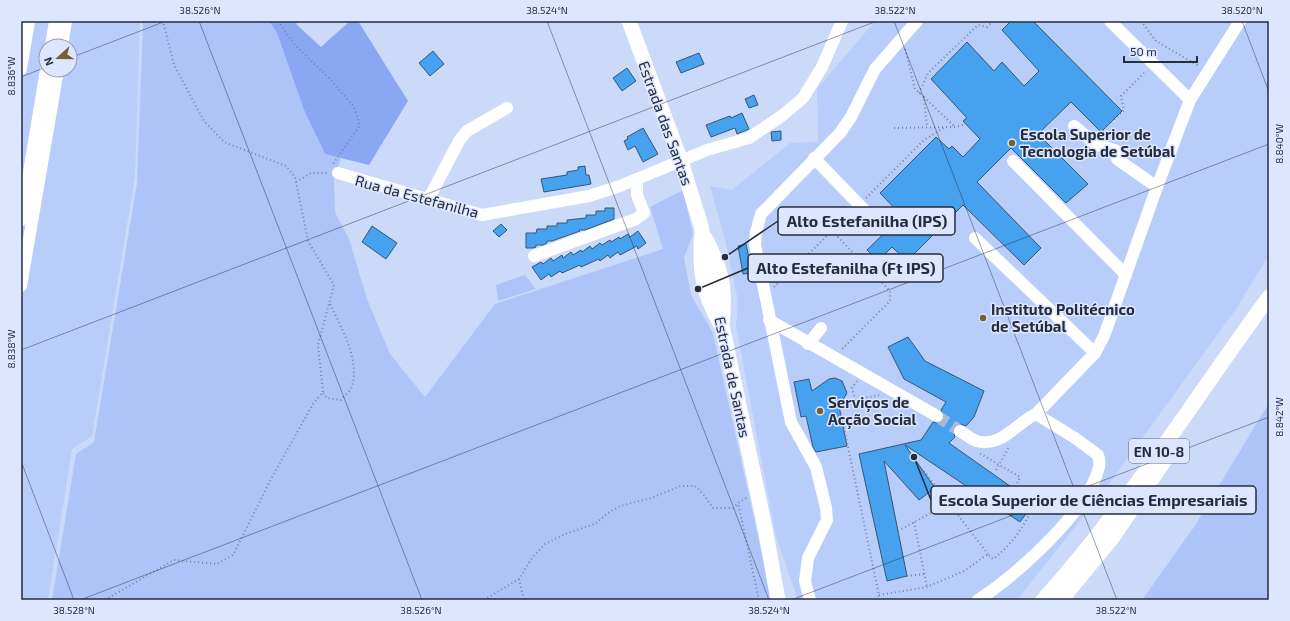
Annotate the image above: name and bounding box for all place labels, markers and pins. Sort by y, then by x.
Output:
place label: Escola Superior de Tecnologia de Setúbal [1020,125,1175,160]
marker: Escola Superior de Tecnologia de Setúbal [1007,138,1017,148]
callout: Alto Estefanilha (IPS) [778,207,955,235]
callout: Alto Estefanilha (Ft IPS) [748,254,943,282]
place label: Instituto Politécnico de Setúbal [991,300,1135,335]
marker: Instituto Politécnico de Setúbal [978,313,988,323]
place label: Serviços de Acção Social [828,393,917,430]
marker: Serviços de Acção Social [815,406,825,416]
callout: Escola Superior de Ciências Empresariais [931,486,1256,514]

